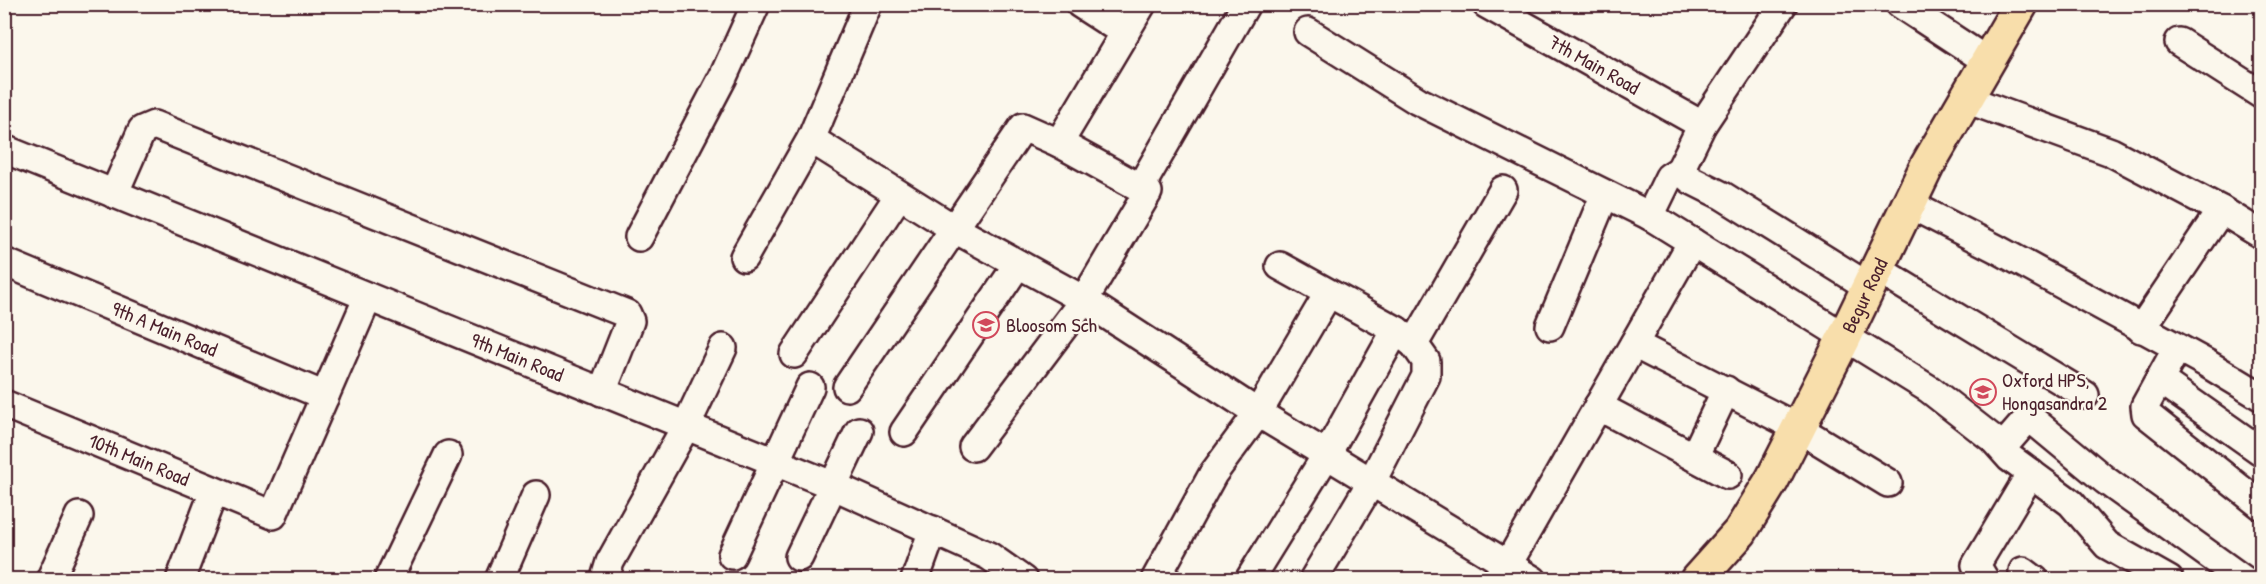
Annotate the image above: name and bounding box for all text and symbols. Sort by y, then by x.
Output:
street label: 7th Main Road [1544,28,1645,101]
street label: Begur Road [1835,253,1894,337]
street label: 9th A Main Road [108,294,222,363]
school or university icon: Bloosom Sch [971,310,1001,340]
place label: Bloosom Sch [1006,311,1097,338]
street label: 9th Main Road [467,326,568,388]
place label: Oxford HPS, Hongasandra 2 [2002,366,2108,416]
school or university icon: Oxford HPS, Hongasandra 2 [1968,377,1998,407]
street label: 10th Main Road [85,426,194,492]

